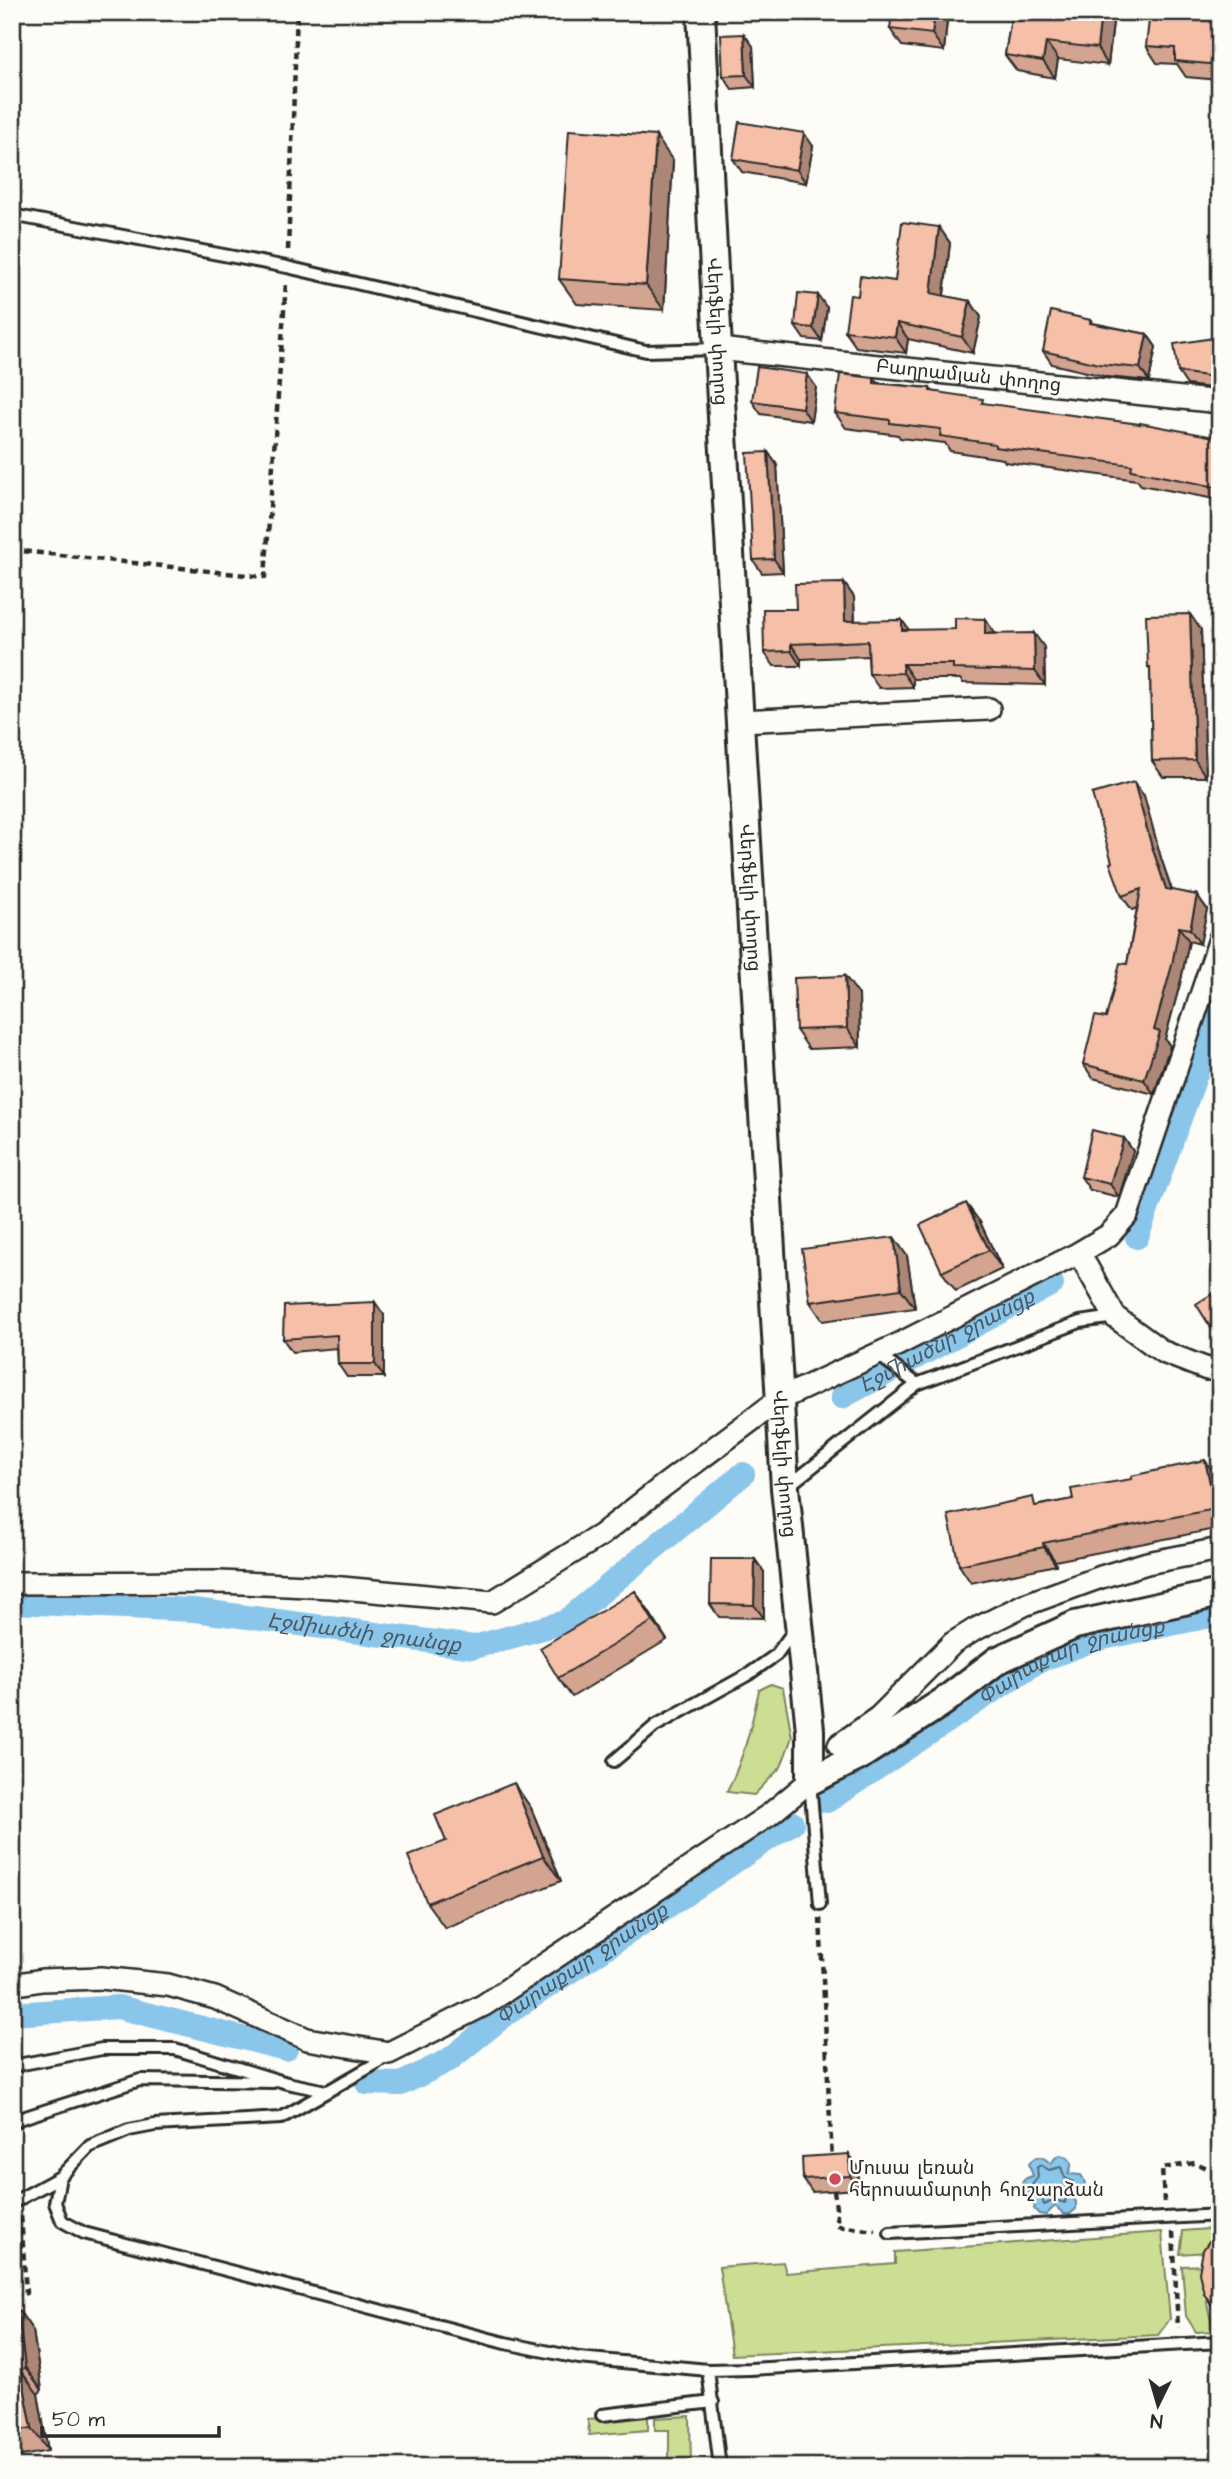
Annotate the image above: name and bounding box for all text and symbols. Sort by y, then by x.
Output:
street label: Վերֆելի փողոց [700,257,735,406]
street label: Բաղրամյան փողոց [875,352,1063,399]
street label: Վերֆելի փողոց [732,823,768,972]
water label: Էջմիածնի ջրանցք [854,1281,1041,1400]
street label: Վերֆելի փողոց [766,1389,804,1539]
water label: Էջմիածնի ջրանցք [266,1605,465,1660]
water label: Փարաքար ջրանցք [972,1611,1168,1712]
water label: Փարաքար ջրանցք [489,1895,675,2031]
place label: Մուսա լեռան հերոսամարտի հուշարձան [849,2155,1104,2204]
marker: Մուսա լեռան հերոսամարտի հուշարձան [827,2171,843,2187]
north arrow [1124,2370,1194,2440]
scale bar [42,2395,219,2439]
text: 50 m [52,2405,106,2434]
text: N [1149,2406,1164,2434]

